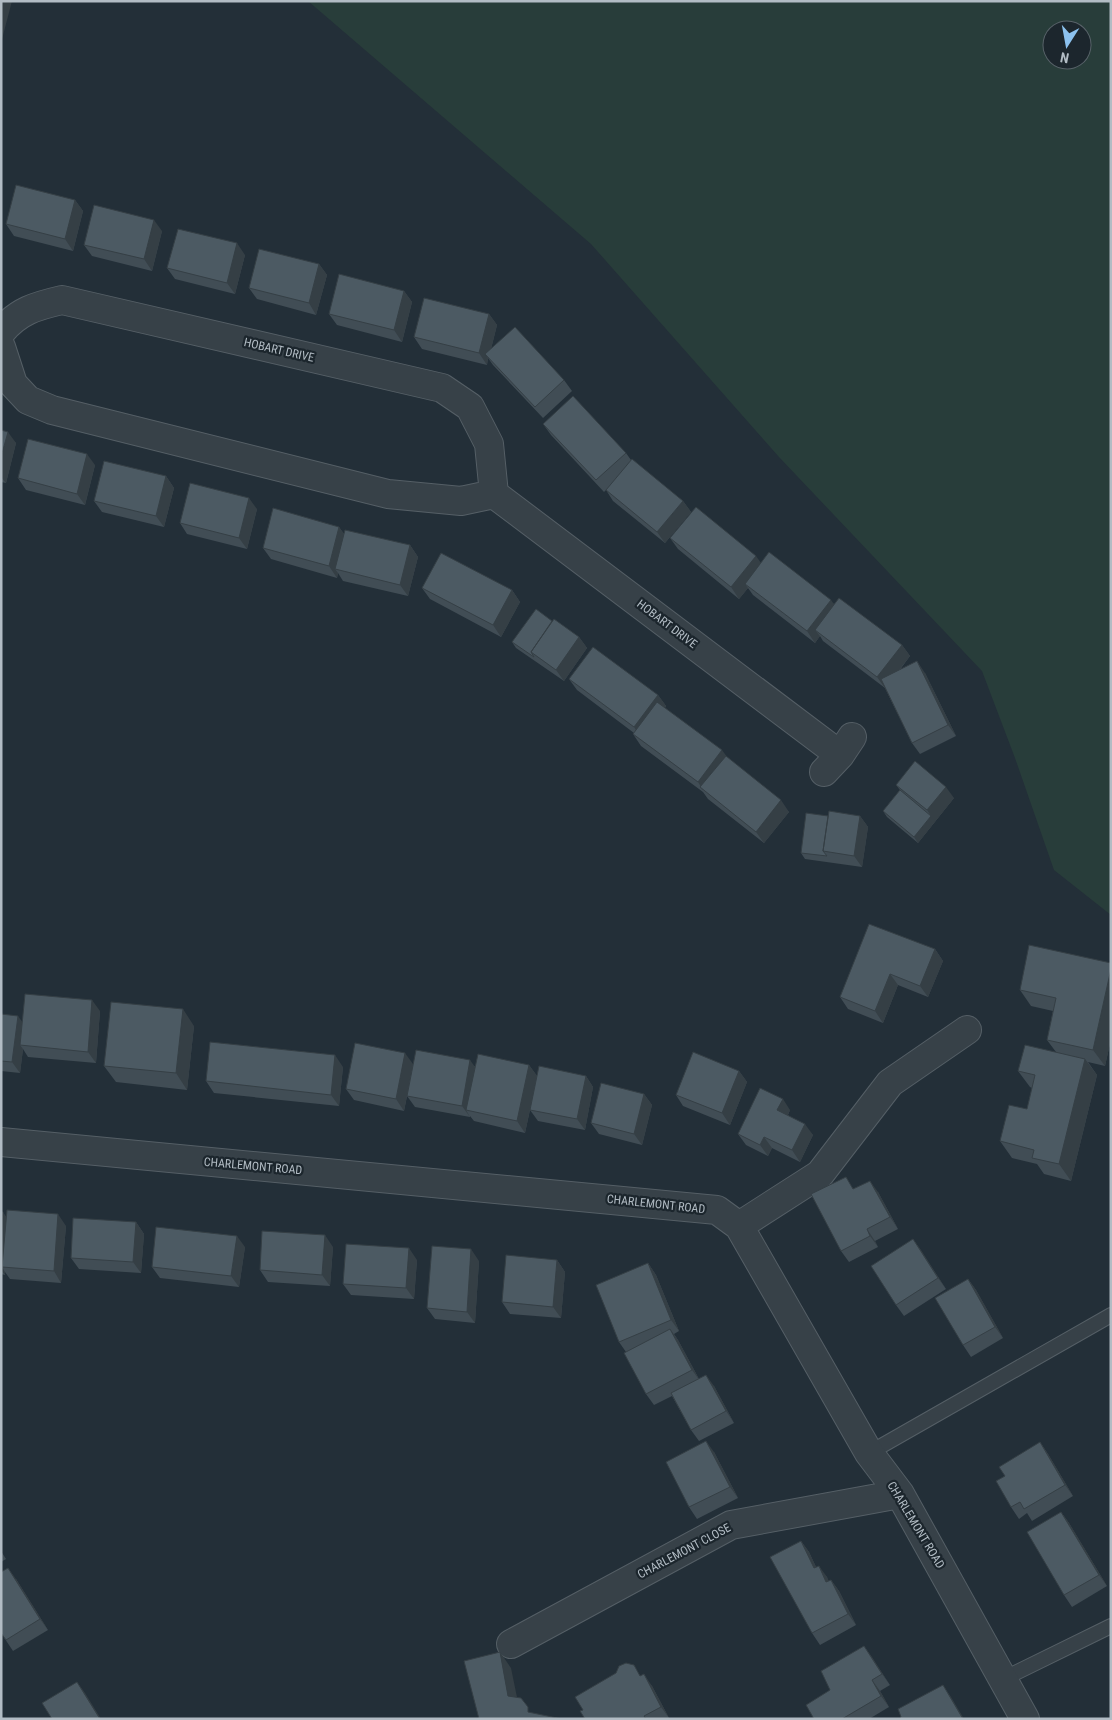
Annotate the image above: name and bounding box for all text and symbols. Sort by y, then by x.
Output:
north arrow [1042,20,1092,70]
text: N [1059,49,1070,66]
street label: HOBART DRIVE [242,335,316,365]
street label: HOBART DRIVE [634,597,700,651]
street label: CHARLEMONT ROAD [203,1155,303,1177]
street label: CHARLEMONT ROAD [606,1192,706,1216]
street label: CHARLEMONT ROAD [885,1479,948,1571]
street label: CHARLEMONT CLOSE [635,1521,733,1581]

